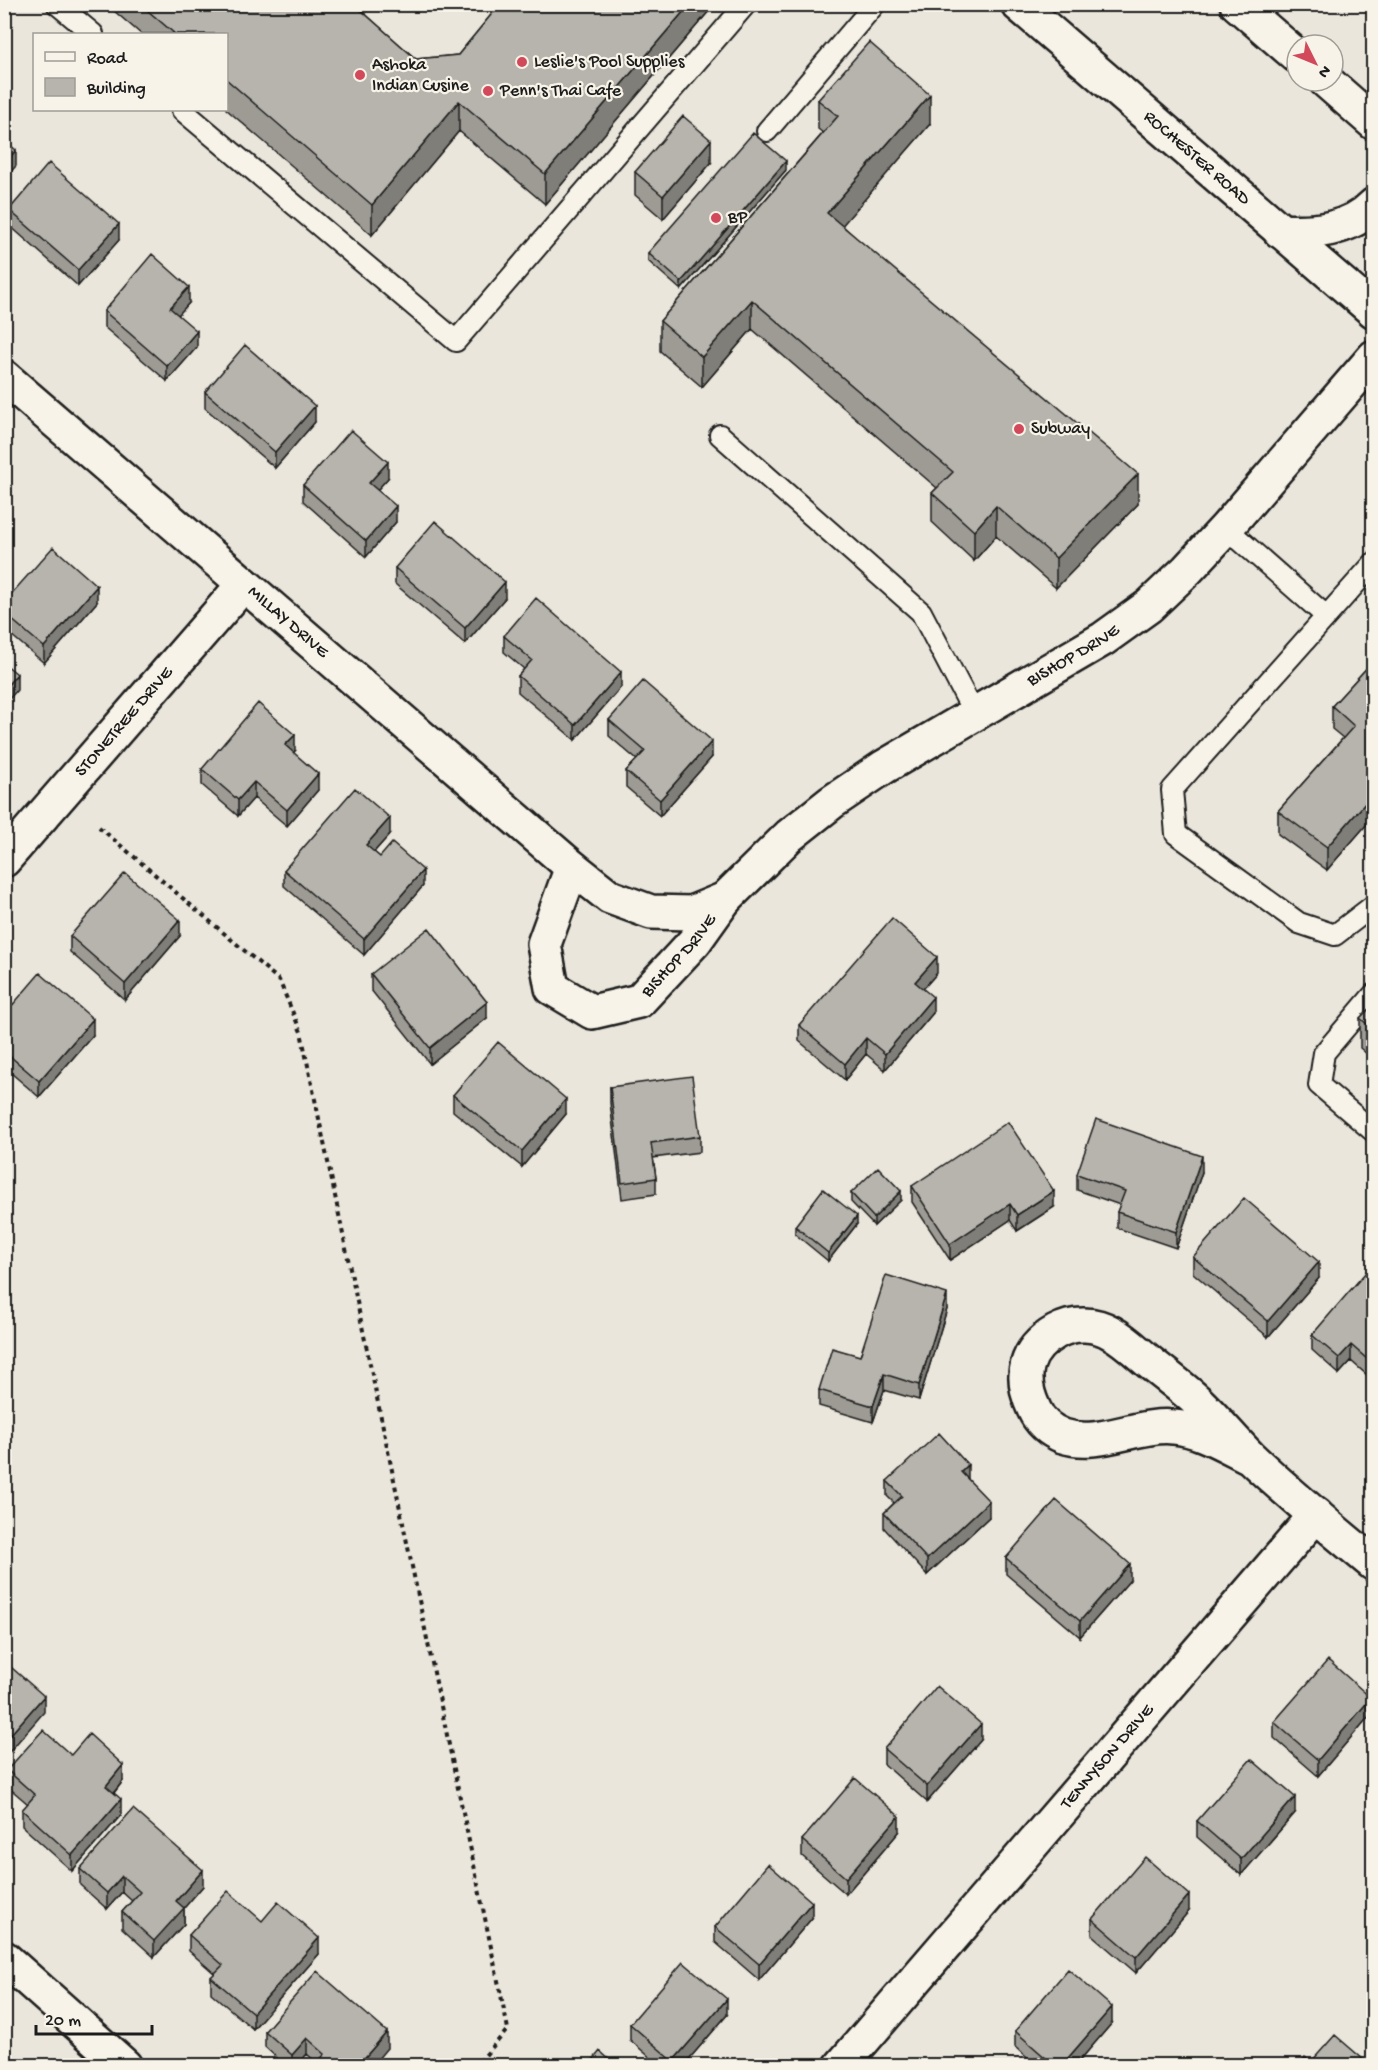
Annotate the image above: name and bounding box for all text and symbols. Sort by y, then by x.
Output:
legend [33,33,228,111]
north arrow [1285,33,1345,93]
text: Road [87,49,128,70]
place label: Leslie's Pool Supplies [534,52,686,73]
place label: Ashoka Indian Cusine [372,55,469,97]
marker: Leslie's Pool Supplies [515,55,529,69]
text: N [1313,61,1334,82]
marker: Ashoka Indian Cusine [353,68,367,82]
text: Building [86,79,146,100]
place label: Penn's Thai Cafe [499,81,622,102]
marker: Penn's Thai Cafe [481,84,495,98]
street label: ROCHESTER ROAD [1139,106,1255,210]
place label: BP [727,208,748,229]
marker: BP [709,211,723,225]
place label: Subway [1031,419,1090,440]
marker: Subway [1012,422,1026,436]
street label: MILLAY DRIVE [243,581,333,663]
street label: BISHOP DRIVE [1023,620,1124,692]
street label: STONETREE DRIVE [71,662,178,781]
street label: BISHOP DRIVE [636,910,722,1003]
street label: TENNYSON DRIVE [1056,1700,1159,1815]
scale bar [36,1998,152,2036]
text: 20 m [45,2011,81,2032]

